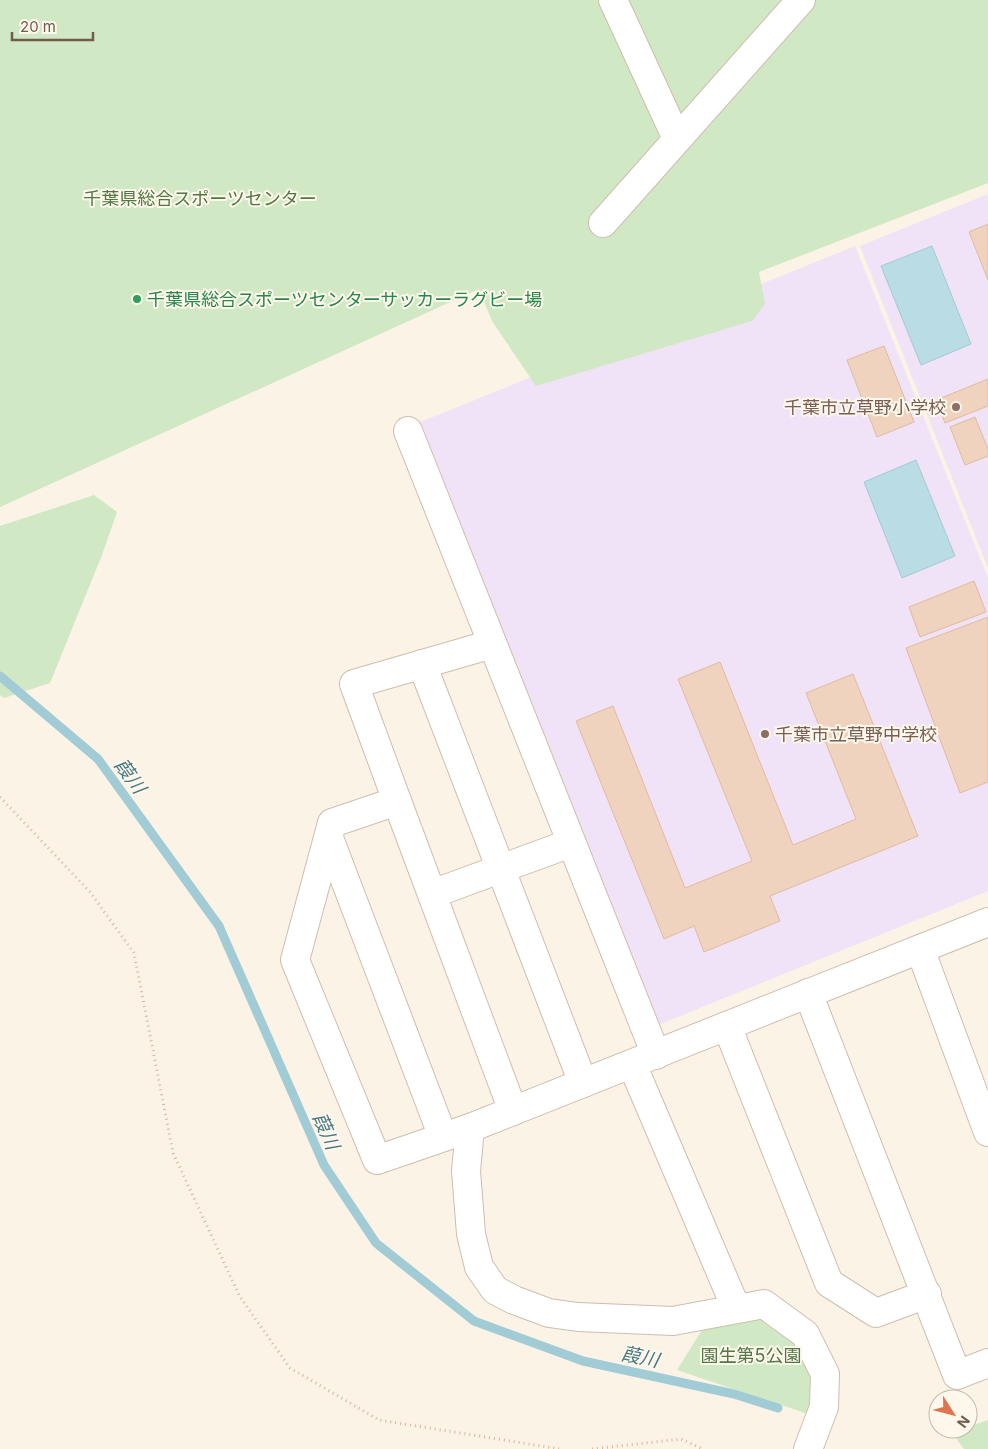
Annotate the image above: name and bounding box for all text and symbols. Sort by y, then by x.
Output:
scale bar [12,10,94,42]
text: 20 m [20,17,56,36]
park label: 千葉県総合スポーツセンター [83,188,317,209]
place label: 千葉県総合スポーツセンターサッカーラグビー場 [147,289,542,310]
marker: 千葉県総合スポーツセンターサッカーラグビー場 [131,293,143,305]
place label: 千葉市立草野小学校 [784,397,946,418]
marker: 千葉市立草野小学校 [950,401,962,413]
place label: 千葉市立草野中学校 [775,724,937,745]
marker: 千葉市立草野中学校 [759,728,771,740]
water label: 葭川 [110,754,152,800]
water label: 葭川 [308,1109,345,1155]
water label: 葭川 [619,1342,663,1373]
park label: 園生第5公園 [701,1345,801,1366]
north arrow [928,1389,978,1439]
text: N [954,1413,974,1431]

